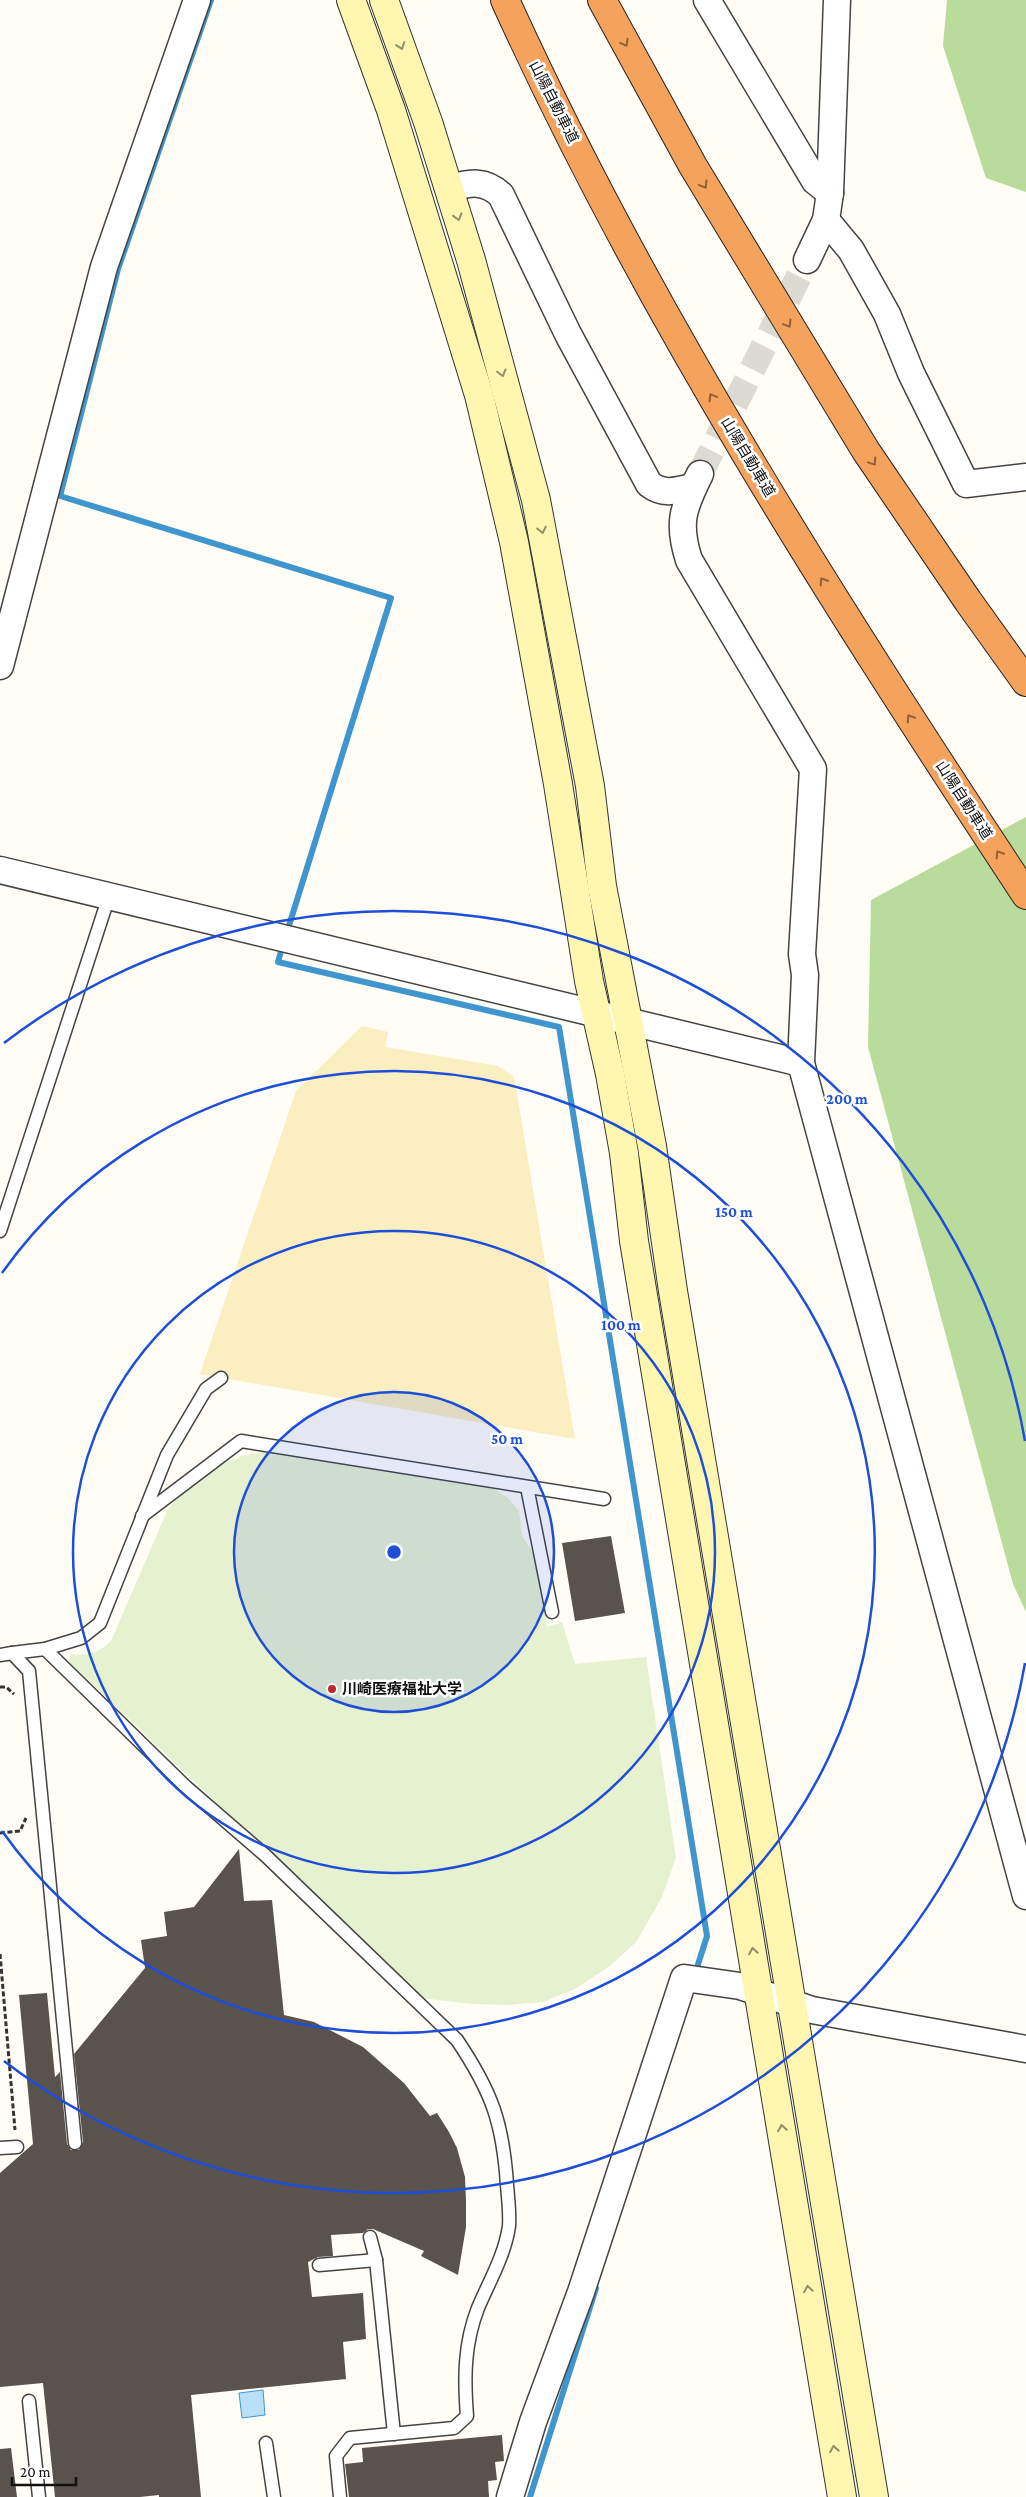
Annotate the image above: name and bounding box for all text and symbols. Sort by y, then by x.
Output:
one-way arrow [619,38,629,47]
one-way arrow [395,41,405,50]
street label: 山陽自動車道 [526,58,582,146]
one-way arrow [698,179,708,188]
one-way arrow [452,212,462,220]
one-way arrow [782,318,792,327]
one-way arrow [497,368,507,376]
one-way arrow [709,393,719,402]
street label: 山陽自動車道 [718,414,778,500]
one-way arrow [867,457,876,466]
one-way arrow [536,526,547,535]
one-way arrow [820,577,830,586]
one-way arrow [907,715,916,724]
street label: 山陽自動車道 [933,758,995,842]
one-way arrow [996,850,1005,860]
text: 200 m [826,1091,868,1107]
text: 150 m [715,1204,753,1220]
text: 100 m [601,1317,641,1333]
text: 50 m [491,1431,523,1447]
centre of rings [385,1543,403,1561]
place label: 川崎医療福祉大学 [342,1681,462,1697]
marker: 川崎医療福祉大学 [326,1683,338,1695]
one-way arrow [748,1946,758,1955]
one-way arrow [777,2124,787,2132]
one-way arrow [803,2284,813,2293]
one-way arrow [829,2445,840,2453]
scale bar [12,2454,76,2486]
text: 20 m [20,2464,51,2480]

